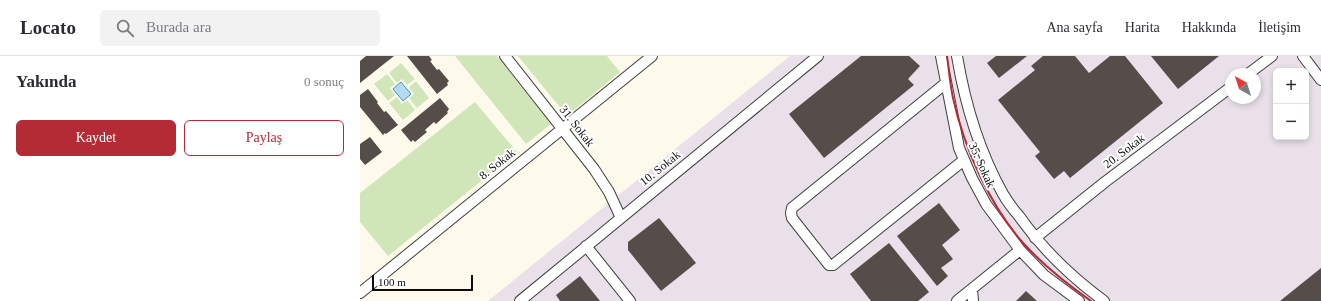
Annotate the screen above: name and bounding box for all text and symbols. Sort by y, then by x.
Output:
search box [100,10,380,46]
text: Locato [20,17,76,38]
icon: search [114,17,136,39]
text: Burada ara [146,19,211,35]
text: Ana sayfa [1046,20,1103,35]
text: Harita [1125,20,1160,35]
text: Hakkında [1182,20,1236,35]
text: İletişim [1258,20,1301,35]
north arrow [1225,68,1261,104]
map controls [1273,68,1309,140]
button: + [1273,68,1309,104]
text: Yakında [16,72,76,91]
text: 0 sonuç [304,74,344,89]
street label: 31. Sokak [557,103,597,149]
button: − [1273,104,1309,140]
button: Kaydet [16,120,176,156]
button: Paylaş [184,120,344,156]
street label: 20. Sokak [1101,131,1147,171]
street label: 35. Sokak [966,140,998,190]
street label: 8. Sokak [476,145,518,183]
street label: 10. Sokak [637,147,683,189]
scale bar [372,273,473,292]
text: 100 m [378,276,406,288]

